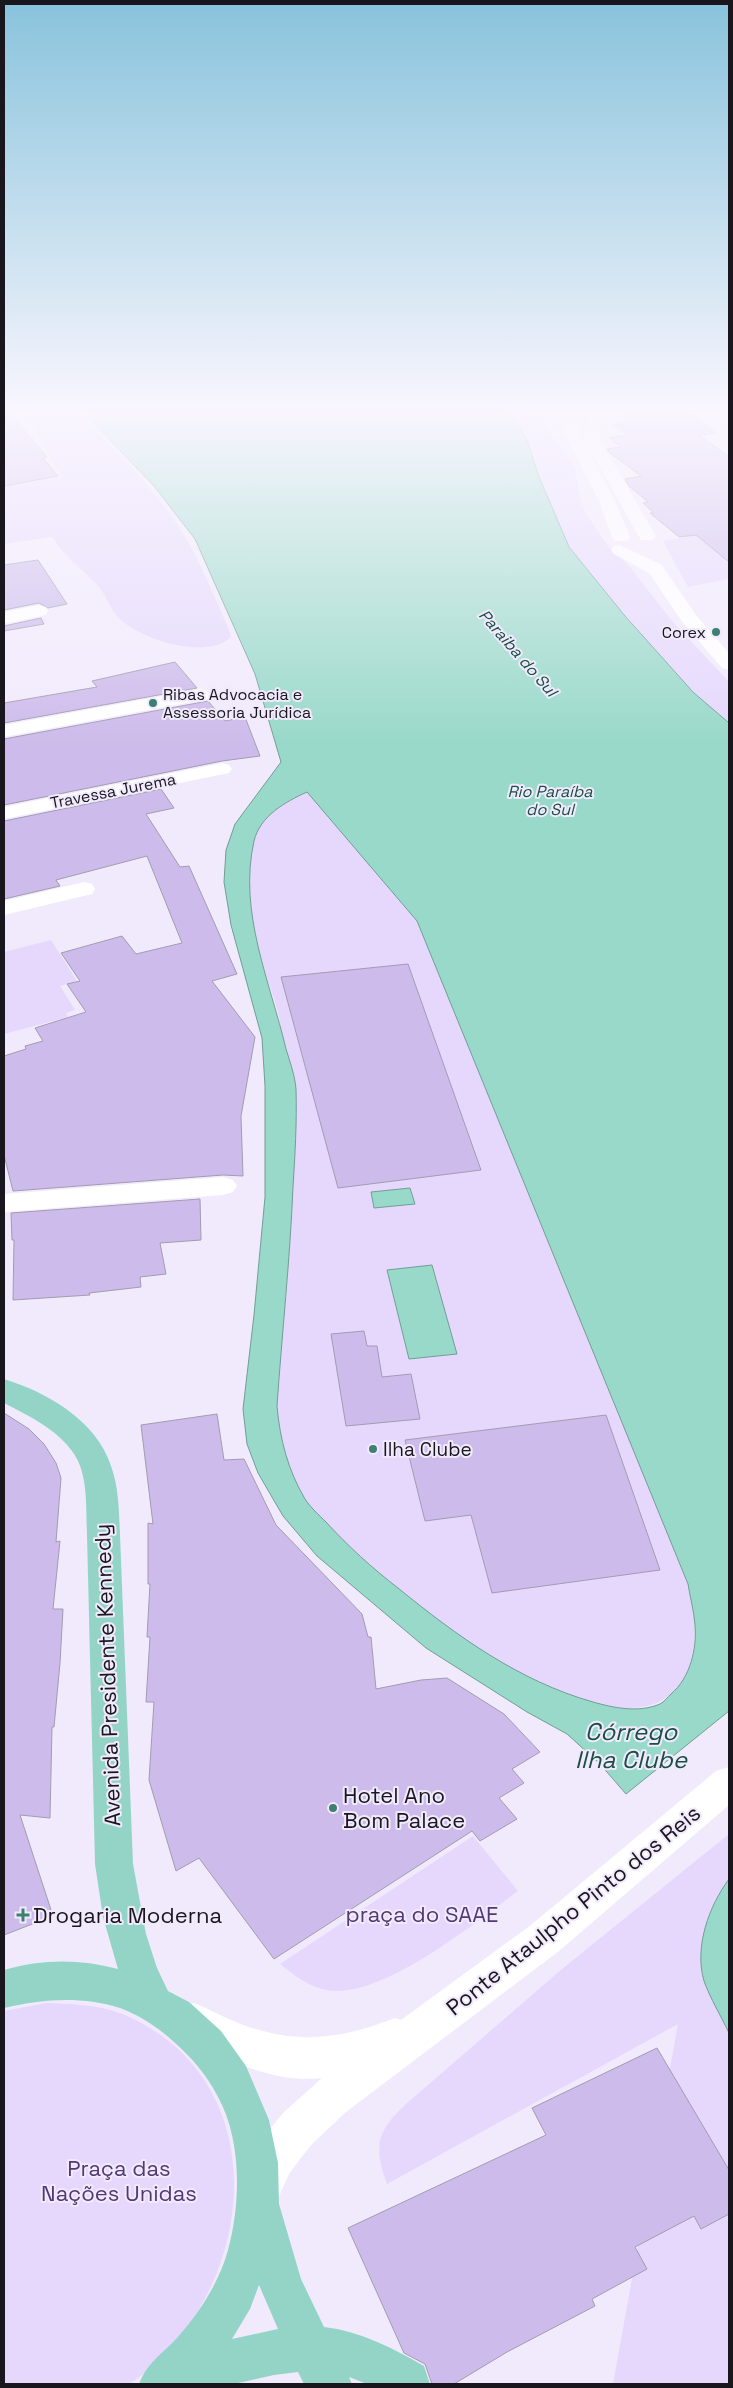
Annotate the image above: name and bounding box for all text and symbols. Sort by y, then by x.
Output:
water label: Paraiba do Sul [474,605,563,703]
place label: Corex [662,622,706,643]
marker: Corex [710,626,722,638]
place label: Ribas Advocacia e Assessoria Jurídica [163,684,311,723]
marker: Ribas Advocacia e Assessoria Jurídica [147,697,159,709]
street label: Travessa Jurema [48,769,178,813]
water label: Rio Paraíba do Sul [507,781,593,820]
place label: Ilha Clube [383,1437,472,1462]
marker: Ilha Clube [367,1443,379,1455]
street label: Avenida Presidente Kennedy [88,1523,126,1827]
water label: Córrego Ilha Clube [575,1716,688,1775]
place label: Hotel Ano Bom Palace [343,1781,465,1834]
street label: Ponte Ataulpho Pinto dos Reis [440,1799,706,2021]
marker: Hotel Ano Bom Palace [327,1802,339,1814]
park label: praça do SAAE [346,1900,498,1928]
place label: Drogaria Moderna [33,1901,222,1929]
marker: Drogaria Moderna [17,1909,29,1921]
park label: Praça das Nações Unidas [41,2154,197,2207]

